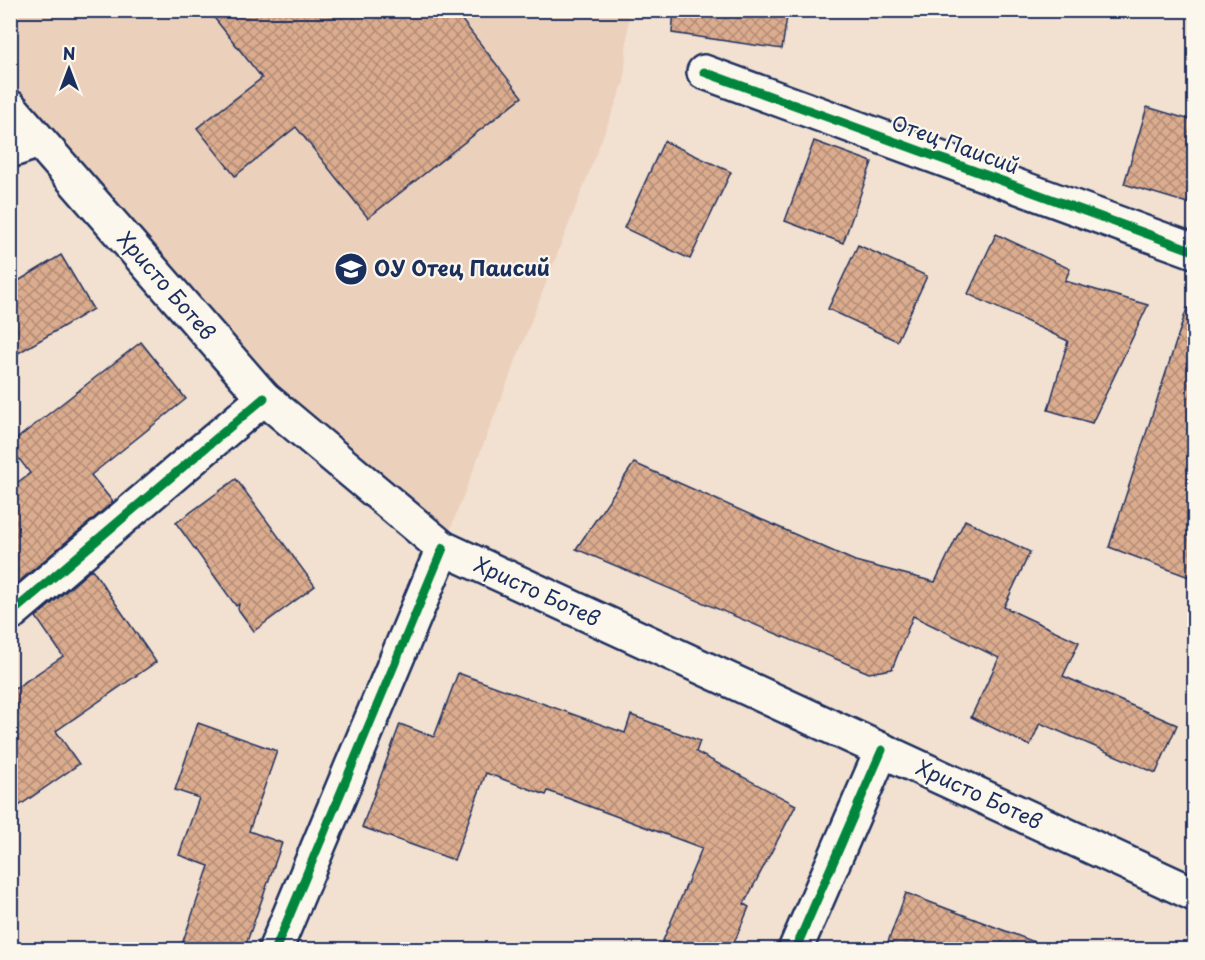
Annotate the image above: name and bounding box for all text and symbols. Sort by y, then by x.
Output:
north arrow [39,39,99,99]
text: N [63,41,75,65]
street label: Отец Паисий [887,105,1024,181]
street label: Христо Ботев [111,223,224,346]
school or university icon: ОУ Отец Паисий [333,251,369,287]
place label: ОУ Отец Паисий [374,251,550,283]
street label: Христо Ботев [470,547,606,633]
street label: Христо Ботев [912,750,1048,836]

